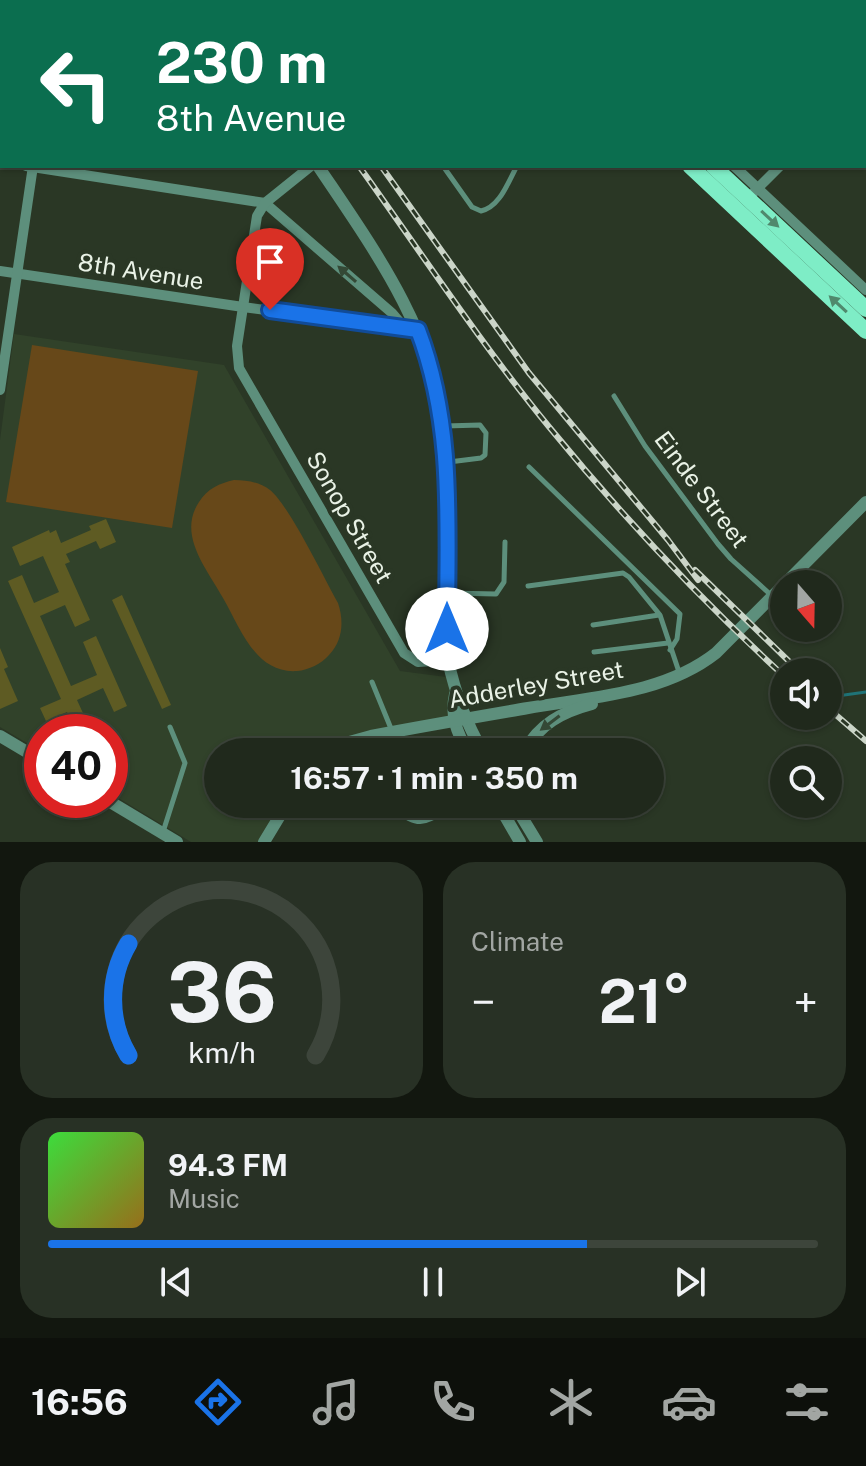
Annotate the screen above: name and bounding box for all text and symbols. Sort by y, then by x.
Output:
text: 230 m [156,30,328,96]
icon: left [24,32,128,136]
text: 8th Avenue [156,97,346,139]
one-way arrow [760,210,779,228]
pin [236,228,304,310]
icon: arrive [248,240,292,284]
street label: 8th Avenue [76,247,206,295]
one-way arrow [338,266,357,284]
one-way arrow [829,296,848,314]
street label: Einde Street [649,425,755,553]
street label: Sonop Street [301,446,399,588]
north arrow [770,570,842,642]
map controls [770,570,842,818]
position arrow [405,587,489,671]
street label: Adderley Street [446,655,626,713]
button: sound [770,658,842,730]
speed limit sign: 40 [24,714,128,818]
one-way arrow [540,715,560,731]
button: search [770,746,842,818]
text: 16:57 · 1 min · 350 m [290,760,578,796]
text: Climate [471,926,564,957]
text: 36 [166,943,277,1041]
text: 21° [598,966,691,1037]
text: − [471,976,495,1028]
text: + [794,976,818,1028]
text: km/h [188,1036,255,1069]
text: 94.3 FM [168,1147,288,1183]
text: Music [168,1183,240,1214]
icon: previous [154,1260,198,1304]
icon: pause [411,1260,455,1304]
icon: next [668,1260,712,1304]
icon: directions [190,1374,246,1430]
icon: music [308,1374,364,1430]
icon: phone [425,1374,481,1430]
icon: climate [543,1374,599,1430]
icon: car [661,1374,717,1430]
icon: filters [779,1374,835,1430]
text: 16:56 [31,1381,128,1423]

